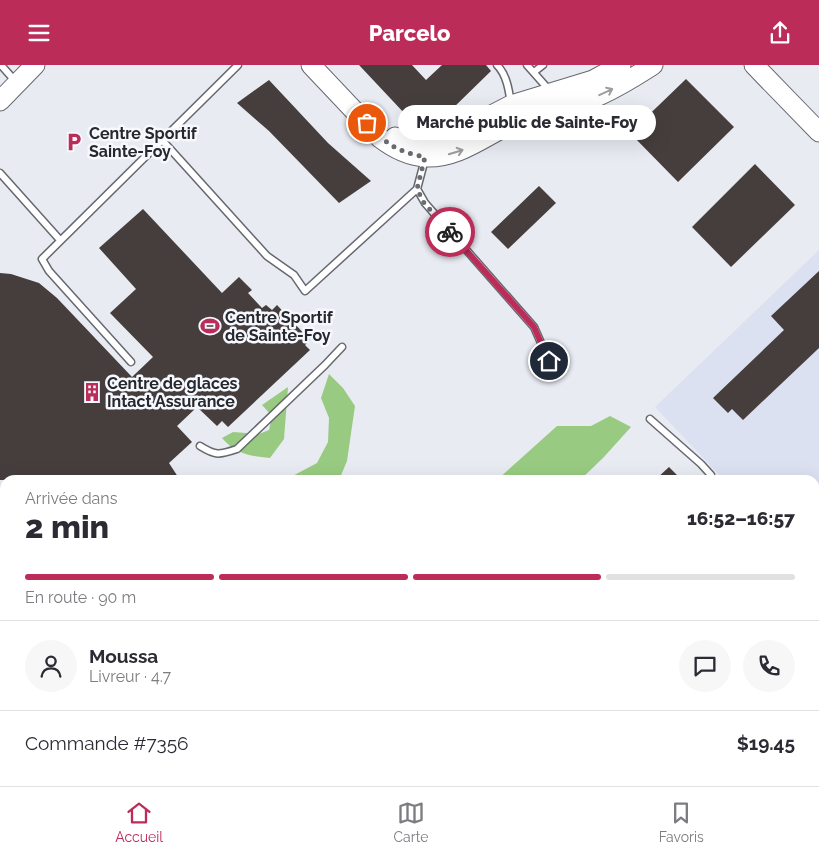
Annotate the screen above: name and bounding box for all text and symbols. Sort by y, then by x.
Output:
icon: menu [25,19,53,47]
icon: share [766,19,794,47]
text: Parcelo [369,20,450,46]
one-way arrow [598,87,613,96]
pin [346,102,388,144]
callout: Marché public de Sainte-Foy [397,105,654,141]
icon: bag [353,109,381,137]
text: Marché public de Sainte-Foy [416,113,638,132]
place label: Centre Sportif Sainte-Foy [89,124,198,161]
parking icon: Centre Sportif Sainte-Foy [63,131,85,153]
one-way arrow [447,146,463,156]
courier [425,207,475,257]
icon: bike [436,218,464,246]
place label: Centre Sportif de Sainte-Foy [225,308,334,345]
sports icon: Centre Sportif de Sainte-Foy [199,315,221,337]
pin [528,340,570,382]
icon: home [535,347,563,375]
place label: Centre de glaces Intact Assurance [107,374,237,411]
building icon: Centre de glaces Intact Assurance [81,381,103,403]
text: Arrivée dans [25,489,117,508]
text: 16:52–16:57 [687,507,795,529]
text: 2 min [25,508,109,545]
text: En route · 90 m [25,588,136,607]
button: person [25,640,77,692]
button: chat [679,640,731,692]
button: phone [743,640,795,692]
text: Moussa [89,645,158,667]
text: Livreur · 4.7 [89,667,171,686]
text: Commande #7356 [25,732,189,754]
text: $19.45 [737,732,795,754]
tab: Accueil [115,799,163,845]
tab: Carte [393,799,428,845]
tab: Favoris [659,799,704,845]

